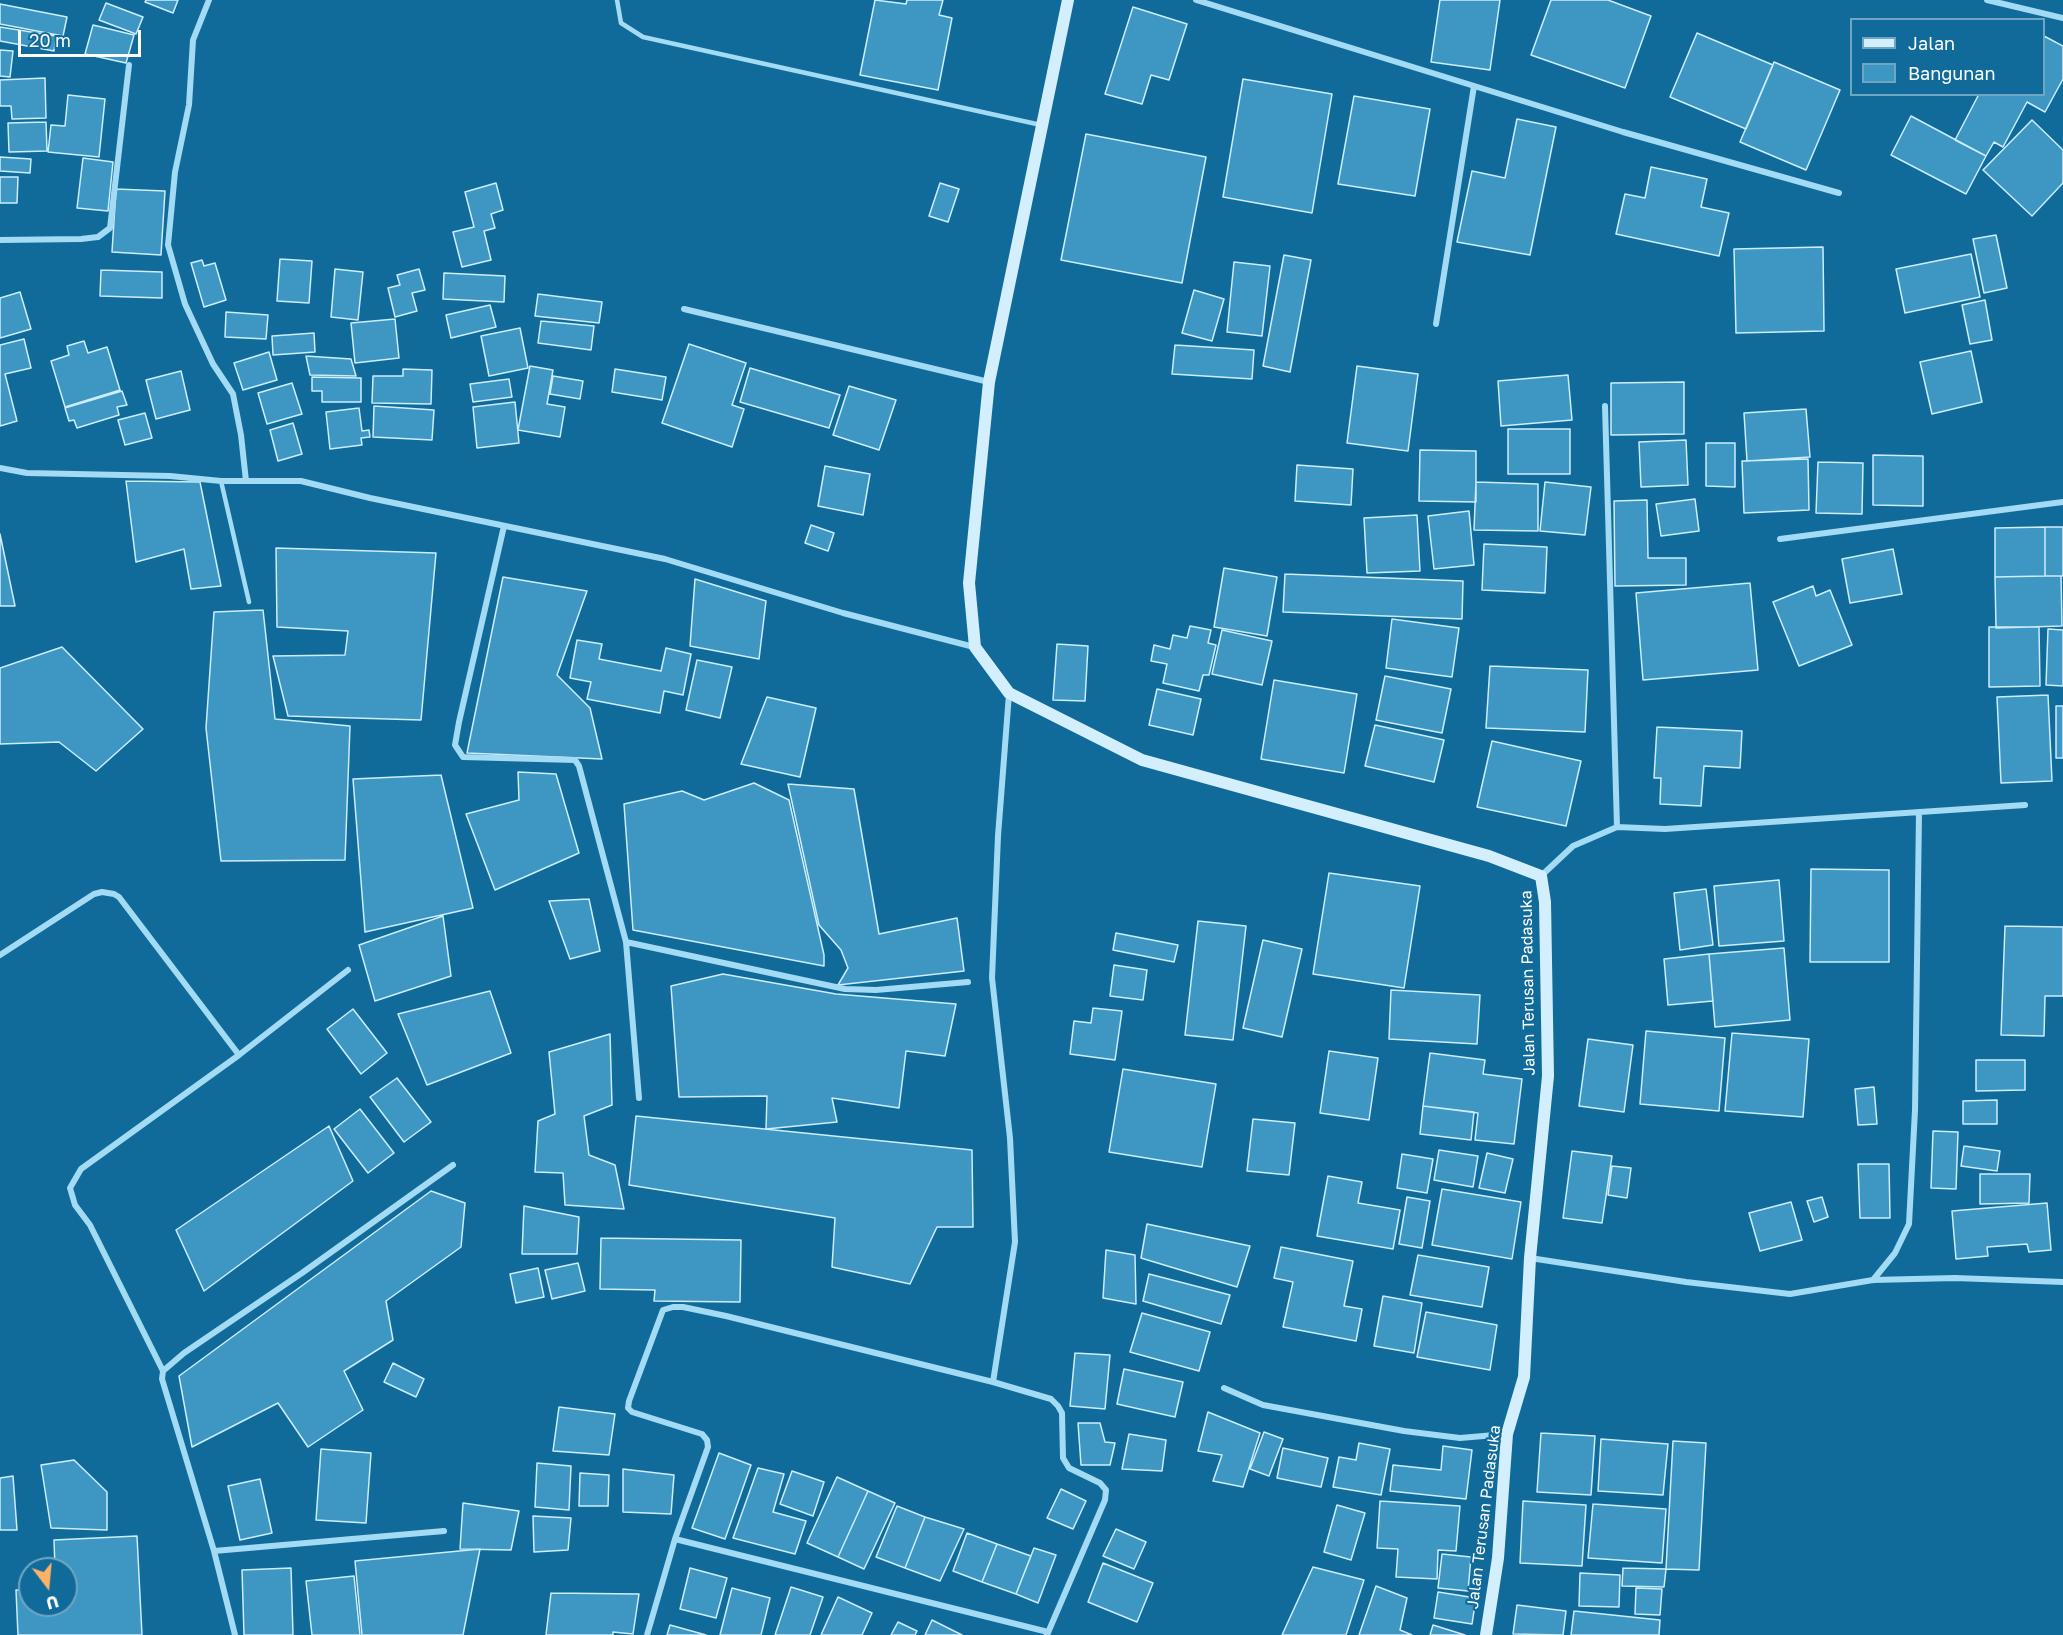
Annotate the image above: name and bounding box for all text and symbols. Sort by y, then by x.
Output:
scale bar [21,18,144,56]
legend [1850,18,2045,96]
text: 20 m [29,29,71,51]
text: Jalan [1908,32,1955,54]
text: Bangunan [1908,62,1996,84]
street label: Jalan Terusan Padasuka [1517,890,1539,1076]
street label: Jalan Terusan Padasuka [1463,1424,1505,1610]
north arrow [18,1557,78,1617]
text: U [44,1591,61,1614]

